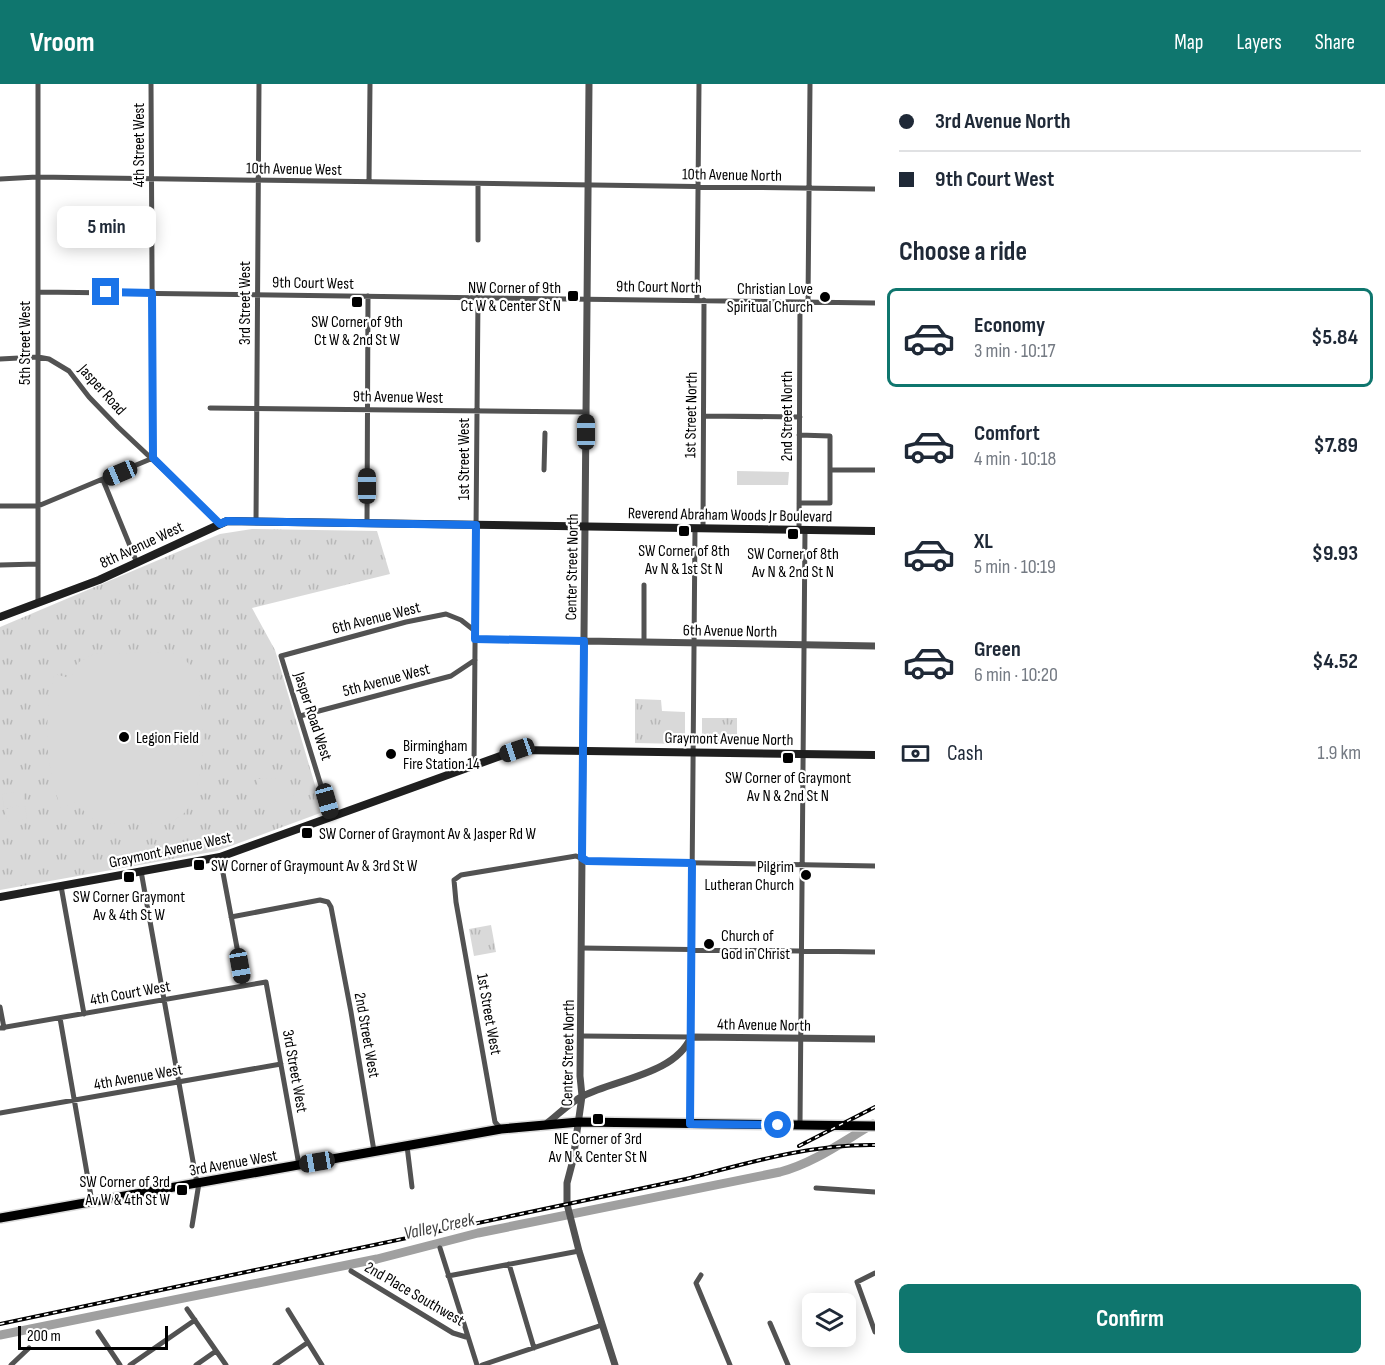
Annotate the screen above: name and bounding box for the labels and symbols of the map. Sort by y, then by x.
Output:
street label: 4th Street West [130,103,149,187]
street label: 10th Avenue West [246,159,342,180]
street label: 10th Avenue North [682,165,782,186]
callout: 5 min [57,205,156,247]
street label: 3rd Street West [236,261,255,345]
street label: 9th Court West [272,273,354,294]
street label: 9th Court North [616,277,702,298]
route end [92,278,119,305]
place label: NW Corner of 9th Ct W & Center St N [460,279,561,316]
place label: Christian Love Spiritual Church [727,280,813,317]
marker: NW Corner of 9th Ct W & Center St N [566,289,580,303]
marker: Christian Love Spiritual Church [818,290,832,304]
marker: SW Corner of 9th Ct W & 2nd St W [350,295,364,309]
street label: 5th Street West [16,301,35,385]
place label: SW Corner of 9th Ct W & 2nd St W [311,313,403,350]
street label: Jasper Road [73,360,130,419]
street label: 2nd Street North [778,371,797,461]
street label: 1st Street North [681,372,702,458]
street label: 9th Avenue West [353,387,443,408]
car [577,414,595,450]
street label: 1st Street West [455,418,474,500]
car [100,458,140,488]
car [358,468,376,504]
street label: Reverend Abraham Woods Jr Boulevard [628,504,832,527]
street label: Center Street North [562,513,583,621]
street label: 8th Avenue West [97,518,187,573]
marker: SW Corner of 8th Av N & 1st St N [677,524,691,538]
marker: SW Corner of 8th Av N & 2nd St N [786,527,800,541]
place label: SW Corner of 8th Av N & 1st St N [638,542,730,579]
place label: SW Corner of 8th Av N & 2nd St N [747,545,839,582]
street label: 6th Avenue West [330,598,423,639]
street label: 6th Avenue North [683,621,777,642]
street label: 5th Avenue West [341,660,432,701]
street label: Jasper Road West [289,669,336,763]
place label: Legion Field [136,729,199,748]
street label: Graymont Avenue North [664,729,794,750]
marker: Legion Field [117,730,131,744]
car [497,736,537,764]
place label: Birmingham Fire Station 14 [403,737,480,774]
marker: Birmingham Fire Station 14 [384,747,398,761]
marker: SW Corner of Graymont Av N & 2nd St N [781,751,795,765]
place label: SW Corner of Graymont Av N & 2nd St N [725,769,851,806]
car [313,781,341,821]
place label: SW Corner of Graymont Av & Jasper Rd W [319,825,536,844]
marker: SW Corner of Graymont Av & Jasper Rd W [300,826,314,840]
street label: Graymont Avenue West [107,828,233,873]
place label: SW Corner of Graymount Av & 3rd St W [211,857,418,876]
marker: SW Corner of Graymount Av & 3rd St W [192,858,206,872]
place label: Pilgrim Lutheran Church [704,858,794,895]
marker: Pilgrim Lutheran Church [799,868,813,882]
marker: SW Corner Graymont Av & 4th St W [122,870,136,884]
place label: SW Corner Graymont Av & 4th St W [73,888,185,925]
place label: Church of God in Christ [721,927,790,964]
marker: Church of God in Christ [702,937,716,951]
car [228,947,252,985]
street label: 1st Street West [472,972,505,1057]
street label: 4th Court West [89,977,172,1010]
street label: 2nd Street West [350,991,383,1079]
street label: Center Street North [558,999,579,1107]
street label: 4th Avenue North [717,1015,811,1036]
street label: 3rd Street West [278,1028,311,1114]
street label: 4th Avenue West [92,1060,184,1095]
route start [764,1111,791,1138]
marker: NE Corner of 3rd Av N & Center St N [591,1112,605,1126]
place label: NE Corner of 3rd Av N & Center St N [548,1130,647,1167]
street label: 3rd Avenue West [188,1146,279,1181]
car [298,1150,336,1174]
place label: SW Corner of 3rd Av W & 4th St W [79,1173,171,1210]
marker: SW Corner of 3rd Av W & 4th St W [175,1183,189,1197]
water label: Valley Creek [402,1208,478,1244]
street label: 2nd Place Southwest [361,1258,467,1331]
scale bar [18,1323,168,1350]

